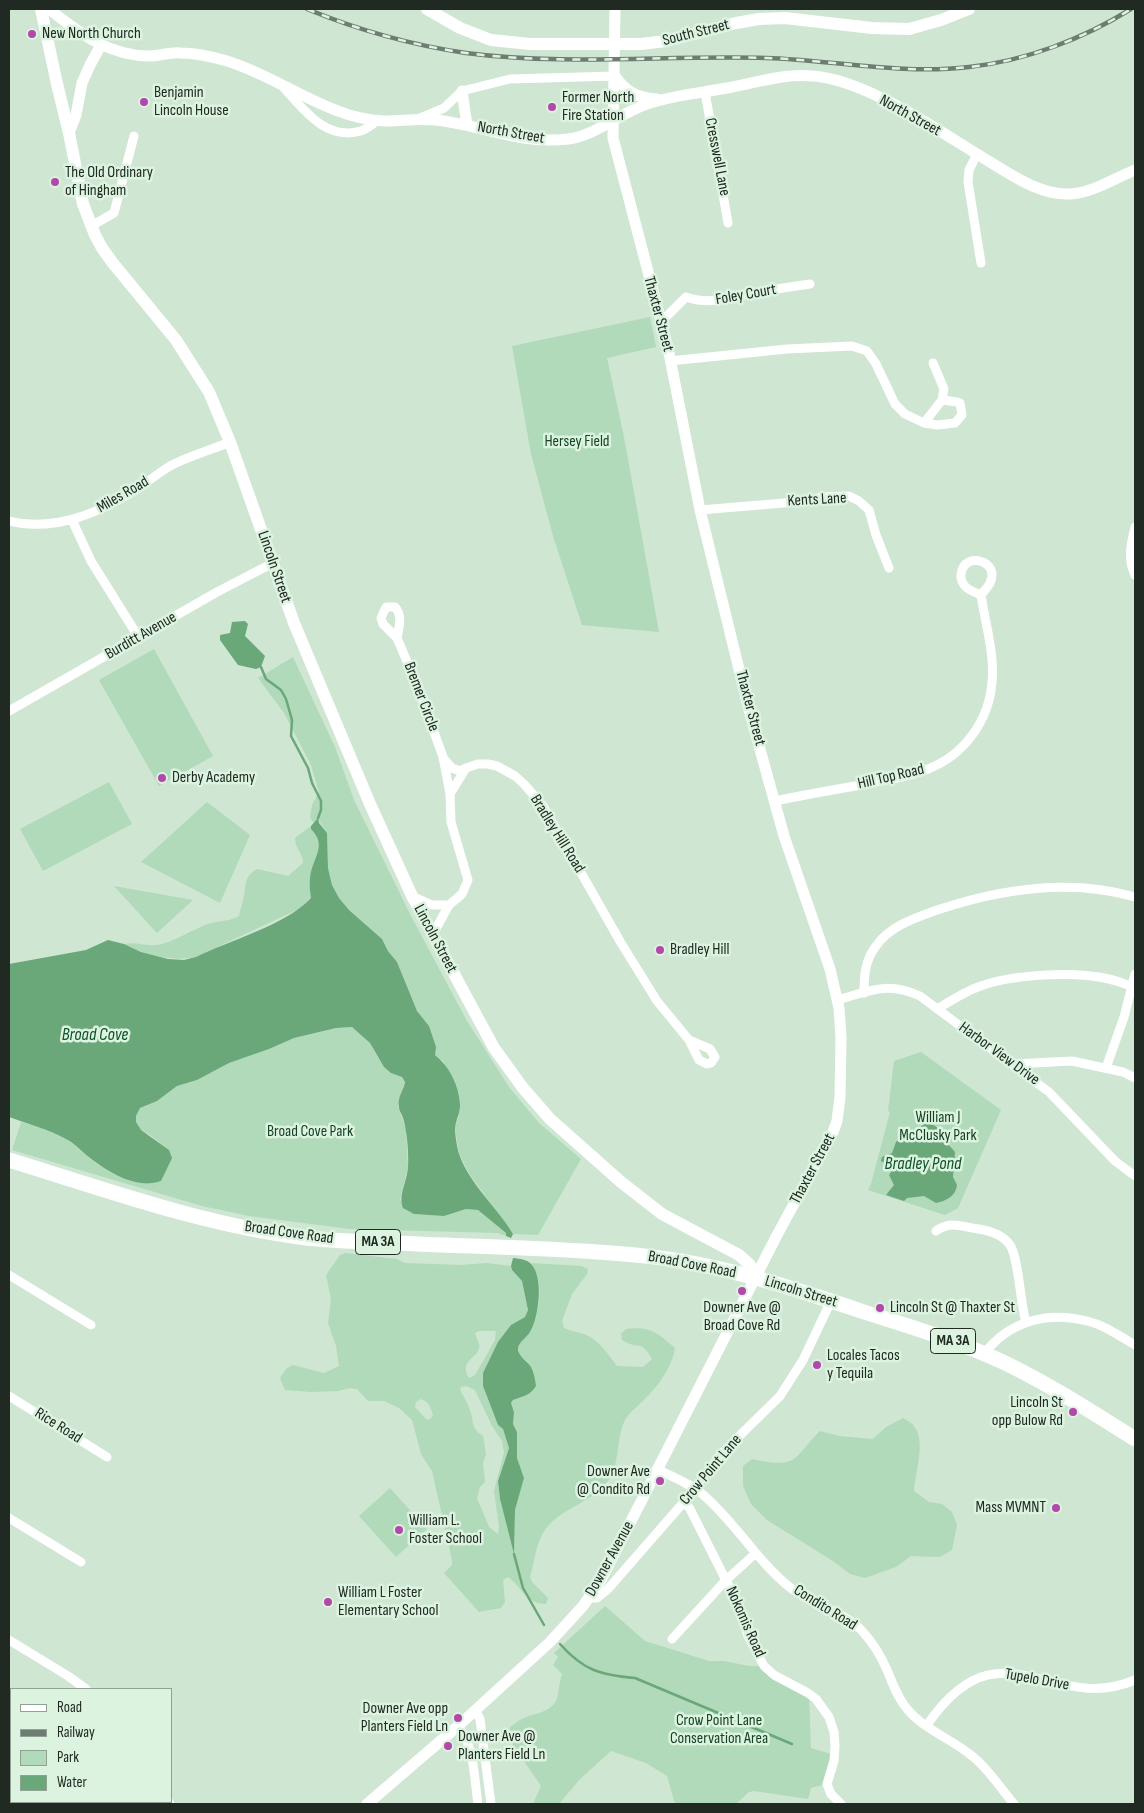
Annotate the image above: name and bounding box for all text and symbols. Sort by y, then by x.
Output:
street label: South Street [661,15,731,51]
place label: New North Church [42,24,141,44]
marker: New North Church [26,28,38,40]
place label: Benjamin Lincoln House [154,83,229,121]
place label: Former North Fire Station [562,88,634,126]
street label: North Street [876,91,944,141]
marker: Benjamin Lincoln House [138,96,150,108]
marker: Former North Fire Station [546,101,558,113]
street label: Cresswell Lane [700,116,734,198]
street label: North Street [476,118,546,148]
place label: The Old Ordinary of Hingham [65,163,153,201]
marker: The Old Ordinary of Hingham [49,176,61,188]
street label: Thaxter Street [639,274,677,354]
street label: Foley Court [714,280,778,310]
park label: Hersey Field [544,432,610,452]
street label: Miles Road [94,472,152,518]
street label: Kents Lane [787,489,847,511]
street label: Lincoln Street [253,528,295,606]
street label: Burditt Avenue [102,608,180,664]
street label: Bremer Circle [399,660,443,734]
street label: Thaxter Street [731,668,769,748]
street label: Hill Top Road [856,760,926,794]
place label: Derby Academy [172,768,255,788]
marker: Derby Academy [156,772,168,784]
street label: Bradley Hill Road [525,791,589,877]
street label: Lincoln Street [409,901,461,977]
place label: Bradley Hill [670,940,729,960]
marker: Bradley Hill [654,944,666,956]
street label: Harbor View Drive [955,1018,1043,1090]
water label: Broad Cove [62,1024,128,1046]
park label: William J McClusky Park [899,1108,977,1146]
park label: Broad Cove Park [267,1122,353,1142]
street label: Thaxter Street [786,1130,840,1208]
water label: Bradley Pond [885,1153,961,1175]
street label: Broad Cove Road [243,1217,335,1249]
road number: MA 3A [356,1230,400,1254]
street label: Broad Cove Road [646,1247,738,1283]
street label: Lincoln Street [762,1272,840,1312]
marker: Downer Ave @ Broad Cove Rd [736,1285,748,1297]
place label: Downer Ave @ Broad Cove Rd [703,1298,781,1336]
place label: Lincoln St @ Thaxter St [890,1298,1015,1318]
marker: Lincoln St @ Thaxter St [874,1302,886,1314]
road number: MA 3A [930,1328,976,1354]
place label: Locales Tacos y Tequila [827,1346,900,1384]
marker: Locales Tacos y Tequila [811,1359,823,1371]
place label: Lincoln St opp Bulow Rd [992,1393,1063,1431]
street label: Rice Road [31,1404,85,1448]
marker: Lincoln St opp Bulow Rd [1067,1406,1079,1418]
street label: Crow Point Lane [676,1431,746,1509]
place label: Downer Ave @ Condito Rd [577,1462,650,1500]
marker: Downer Ave @ Condito Rd [654,1475,666,1487]
place label: Mass MVMNT [976,1498,1046,1518]
marker: Mass MVMNT [1050,1502,1062,1514]
place label: William L. Foster School [409,1511,482,1549]
street label: Downer Avenue [581,1518,639,1600]
marker: William L. Foster School [393,1524,405,1536]
street label: Condito Road [790,1581,860,1635]
place label: William L Foster Elementary School [338,1583,438,1621]
street label: Nokomis Road [721,1584,769,1660]
marker: William L Foster Elementary School [322,1596,334,1608]
street label: Tupelo Drive [1003,1665,1071,1695]
legend [10,1688,172,1803]
text: Road [57,1698,82,1717]
place label: Downer Ave opp Planters Field Ln [361,1699,448,1737]
park label: Crow Point Lane Conservation Area [670,1711,768,1749]
marker: Downer Ave opp Planters Field Ln [452,1712,464,1724]
text: Railway [57,1723,95,1742]
place label: Downer Ave @ Planters Field Ln [458,1727,545,1765]
marker: Downer Ave @ Planters Field Ln [442,1740,454,1752]
text: Park [57,1748,79,1767]
text: Water [57,1773,87,1792]

